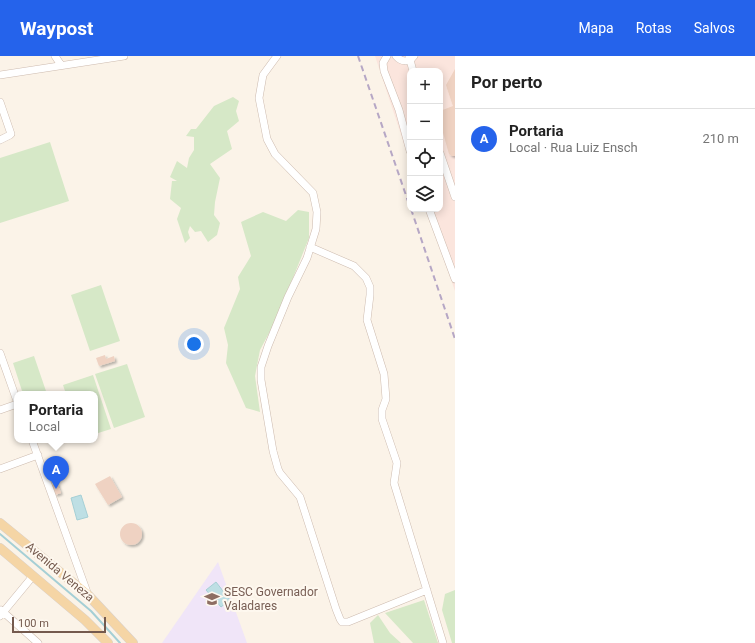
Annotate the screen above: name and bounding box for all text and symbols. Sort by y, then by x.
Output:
text: Waypost [20,17,94,40]
text: Mapa [578,20,614,36]
text: Rotas [636,20,672,36]
text: Salvos [694,20,735,36]
map controls [407,68,443,212]
button: + [407,68,443,104]
text: Por perto [471,72,542,92]
button: − [407,104,443,140]
text: Portaria [509,122,564,140]
text: A [480,131,488,146]
text: 210 m [702,131,739,146]
button: locate [407,140,443,176]
text: Local · Rua Luiz Ensch [509,140,638,155]
button: layers [407,176,443,212]
your location [184,334,204,354]
popup [14,391,98,443]
text: Portaria [29,401,83,419]
text: Local [29,419,60,434]
pin: A [43,456,69,489]
street label: Avenida Veneza [23,539,97,605]
place label: SESC Governador Valadares [224,585,318,613]
school or university icon: SESC Governador Valadares [203,590,221,608]
scale bar [12,615,106,634]
text: 100 m [18,617,49,630]

